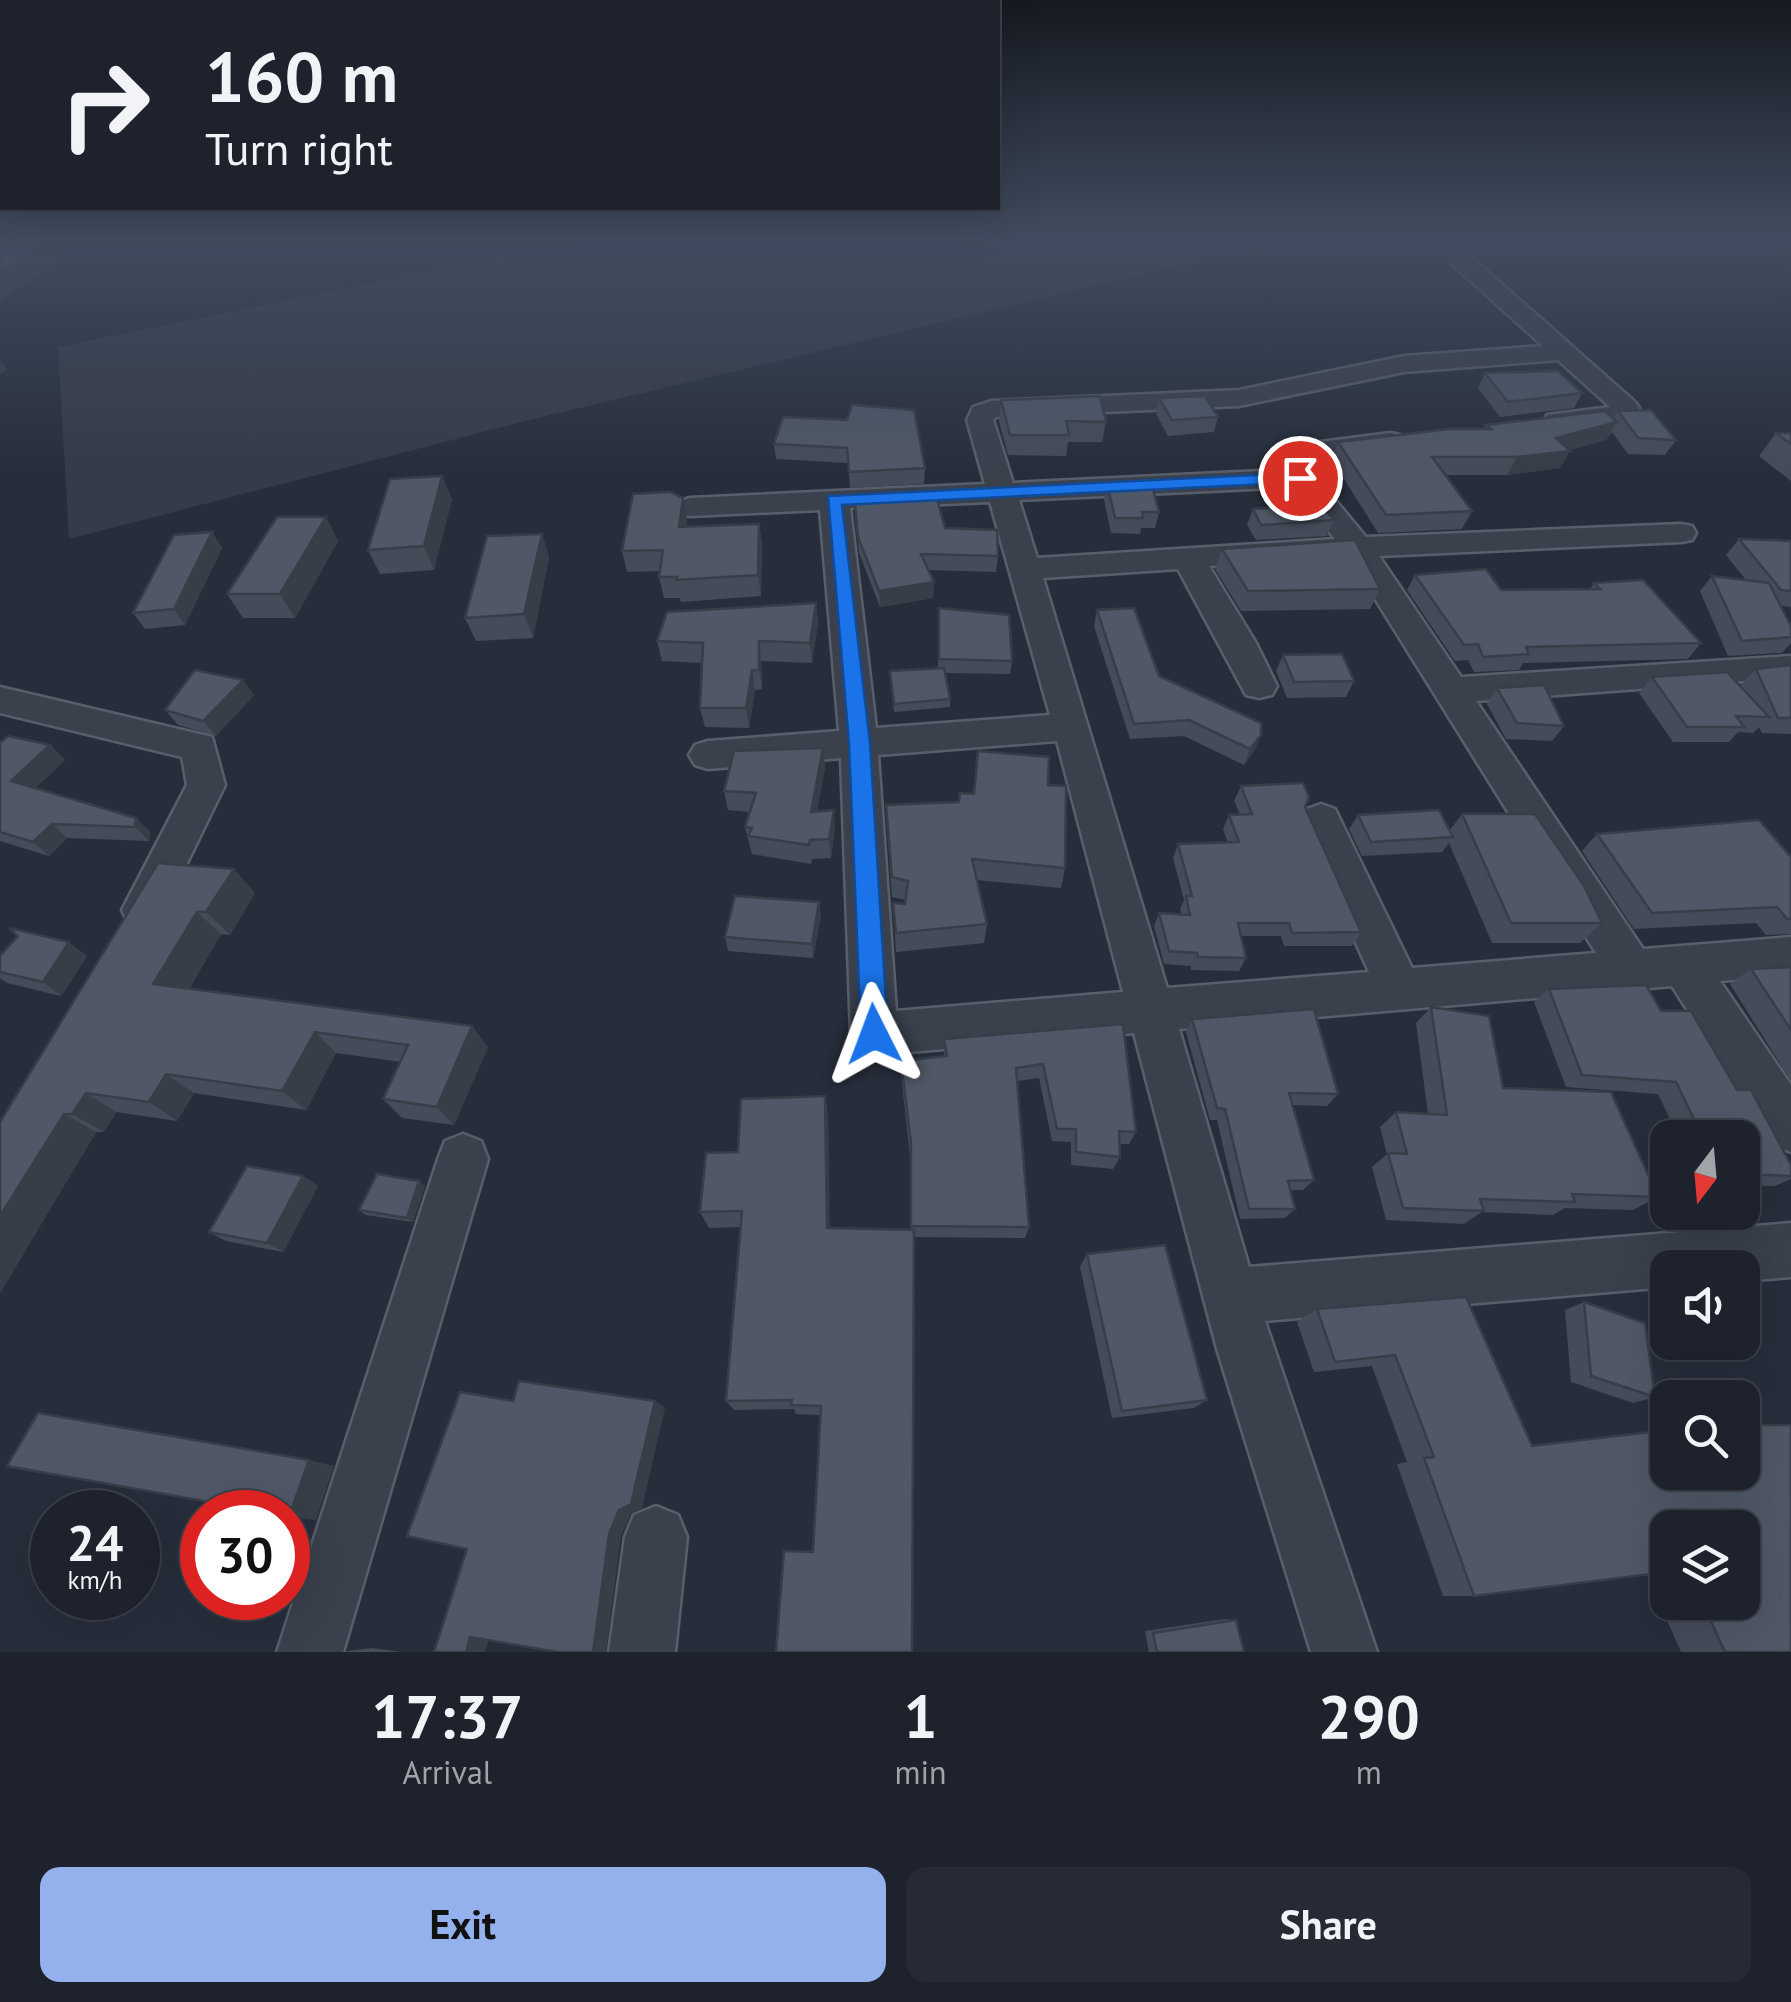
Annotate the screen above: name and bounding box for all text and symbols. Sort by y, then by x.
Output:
text: 160 m [205,31,398,121]
icon: right [40,40,170,170]
text: Turn right [205,119,393,177]
pin [1258,436,1343,521]
icon: arrive [1273,451,1328,506]
position arrow [822,982,926,1086]
north arrow [1650,1120,1760,1230]
map controls [1650,1120,1760,1620]
button: sound [1650,1250,1760,1360]
button: search [1650,1380,1760,1490]
speed limit sign: 30 [180,1490,310,1620]
text: 24 [67,1510,123,1575]
button: layers [1650,1510,1760,1620]
text: km/h [68,1564,122,1596]
text: 17:37 [371,1677,523,1755]
text: 1 [904,1677,938,1755]
text: 290 [1318,1677,1420,1755]
text: Arrival [402,1751,492,1793]
text: min [895,1751,947,1793]
text: m [1356,1751,1382,1793]
button: Exit [40,1867,886,1982]
button: Share [906,1867,1751,1982]

